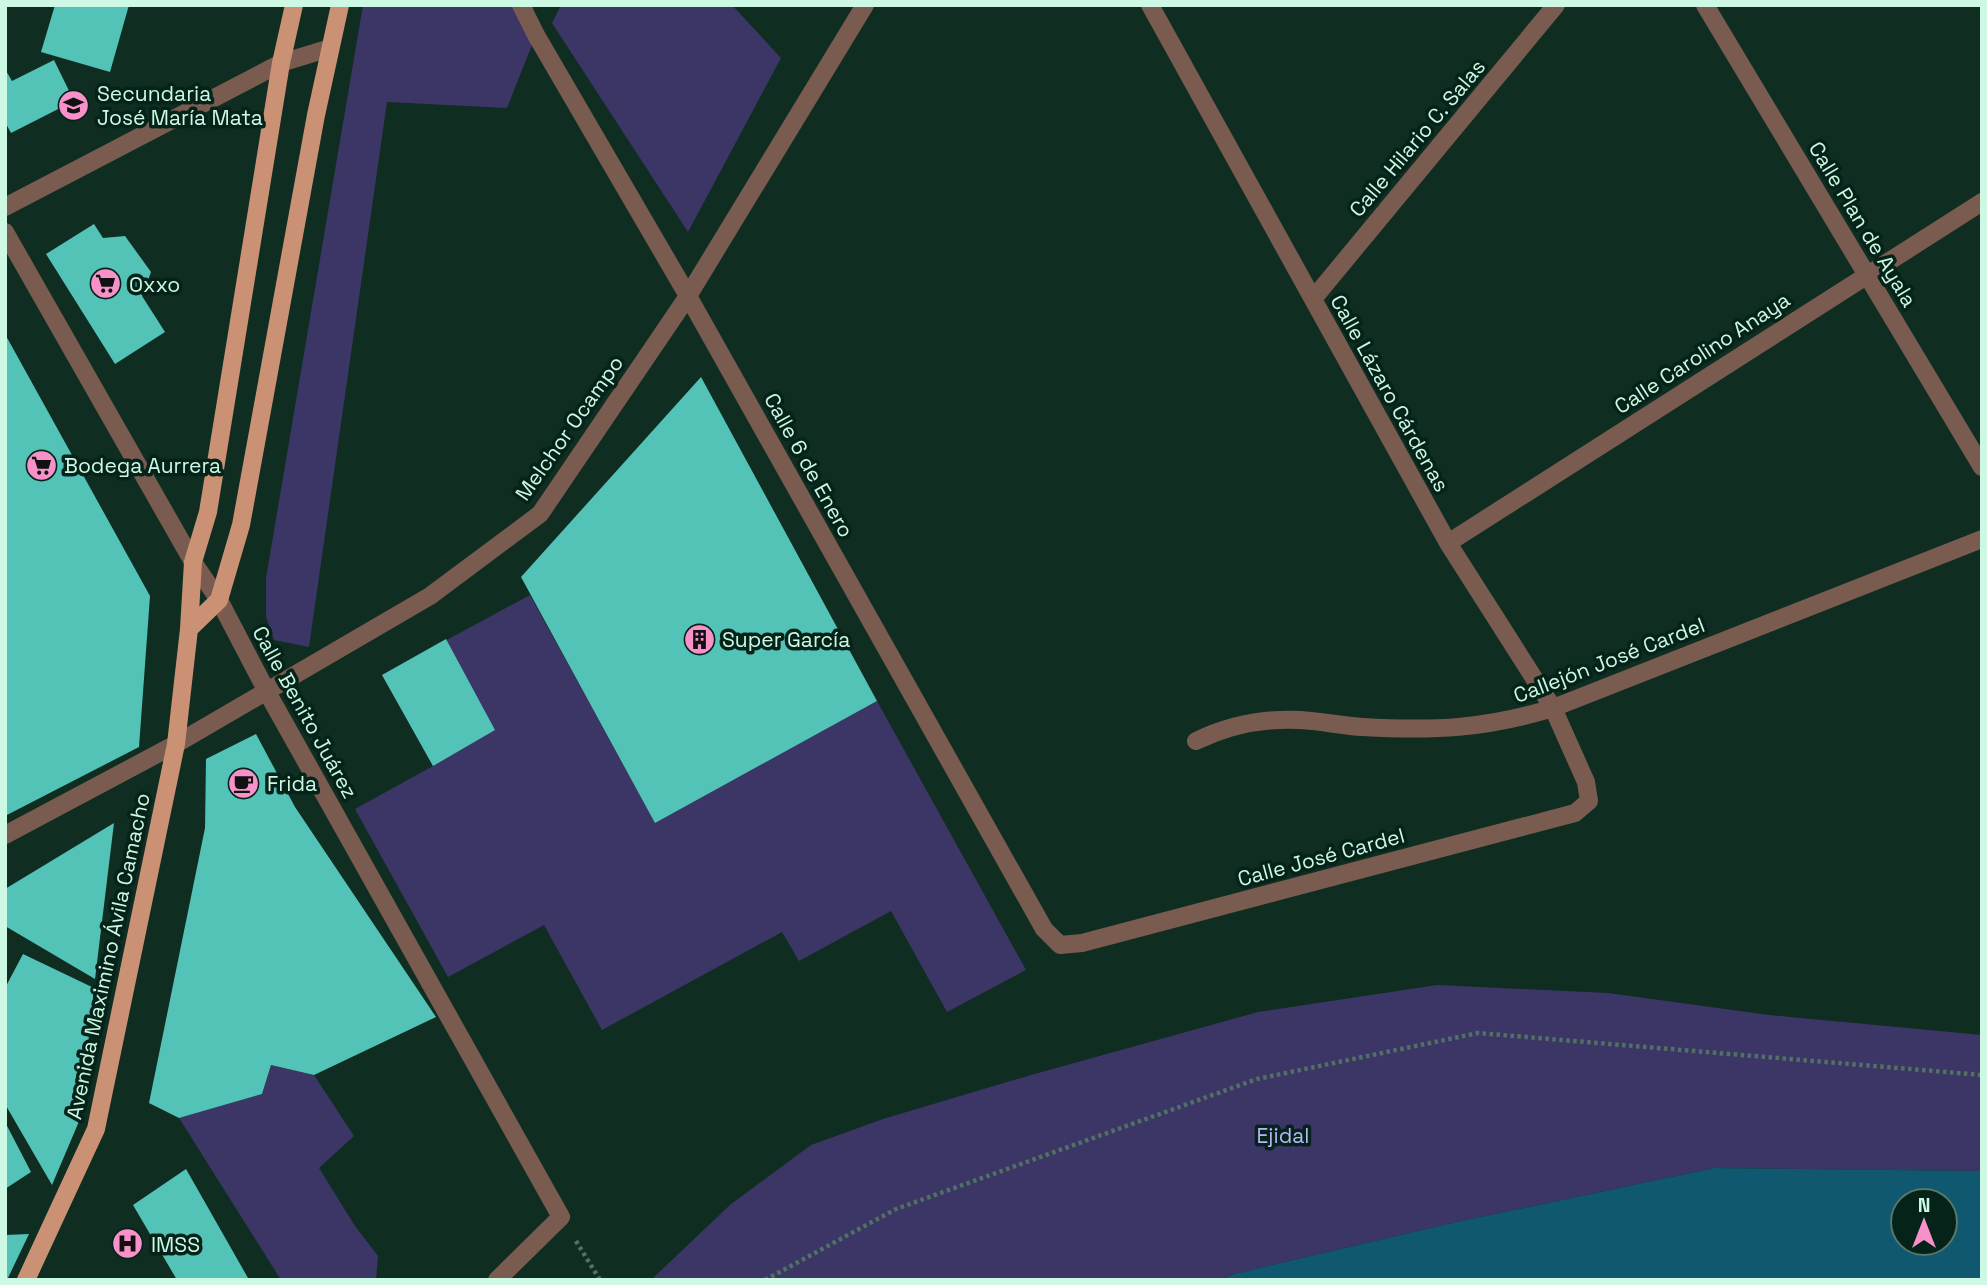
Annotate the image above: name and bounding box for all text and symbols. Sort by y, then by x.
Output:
street label: Calle Hilario C. Salas [1343,54,1491,222]
place label: Secundaria José María Mata [97,80,263,131]
school or university icon: Secundaria José María Mata [57,88,91,122]
street label: Calle Plan de Ayala [1803,136,1923,312]
supermarket icon: Oxxo [89,267,123,301]
place label: Oxxo [129,271,180,298]
street label: Calle Carolino Anaya [1609,286,1795,420]
street label: Calle Lázaro Cárdenas [1325,290,1455,496]
street label: Melchor Ocampo [509,350,629,506]
street label: Calle 6 de Enero [758,388,860,542]
supermarket icon: Bodega Aurrera [24,448,58,482]
place label: Bodega Aurrera [64,452,221,479]
street label: Callejón José Cardel [1510,611,1708,709]
street label: Calle Benito Juárez [246,621,364,803]
building icon: Super García [682,622,716,656]
place label: Super García [722,626,850,653]
cafe icon: Frida [227,766,261,800]
place label: Frida [267,770,317,797]
street label: Avenida Maximino Ávila Camacho [60,790,156,1122]
street label: Calle José Cardel [1235,822,1407,892]
park label: Ejidal [1257,1122,1309,1149]
north arrow [1889,1187,1959,1257]
text: N [1918,1193,1930,1218]
hospital icon: IMSS [111,1227,145,1261]
place label: IMSS [151,1231,200,1258]

